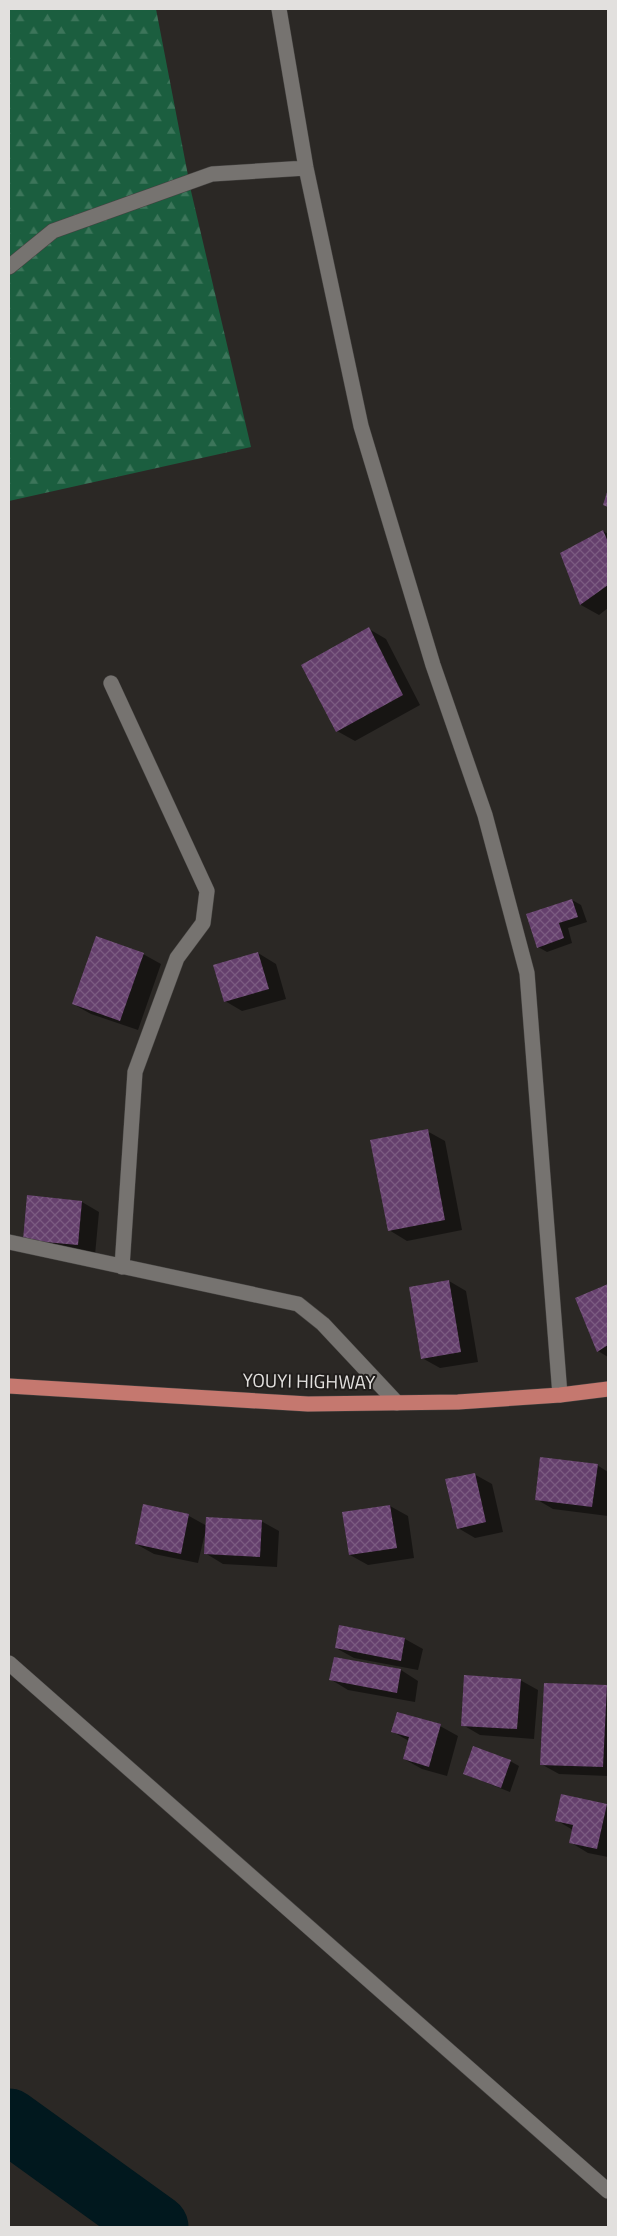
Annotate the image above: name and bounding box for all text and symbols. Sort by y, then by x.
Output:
street label: YOUYI HIGHWAY [242,1365,376,1396]

